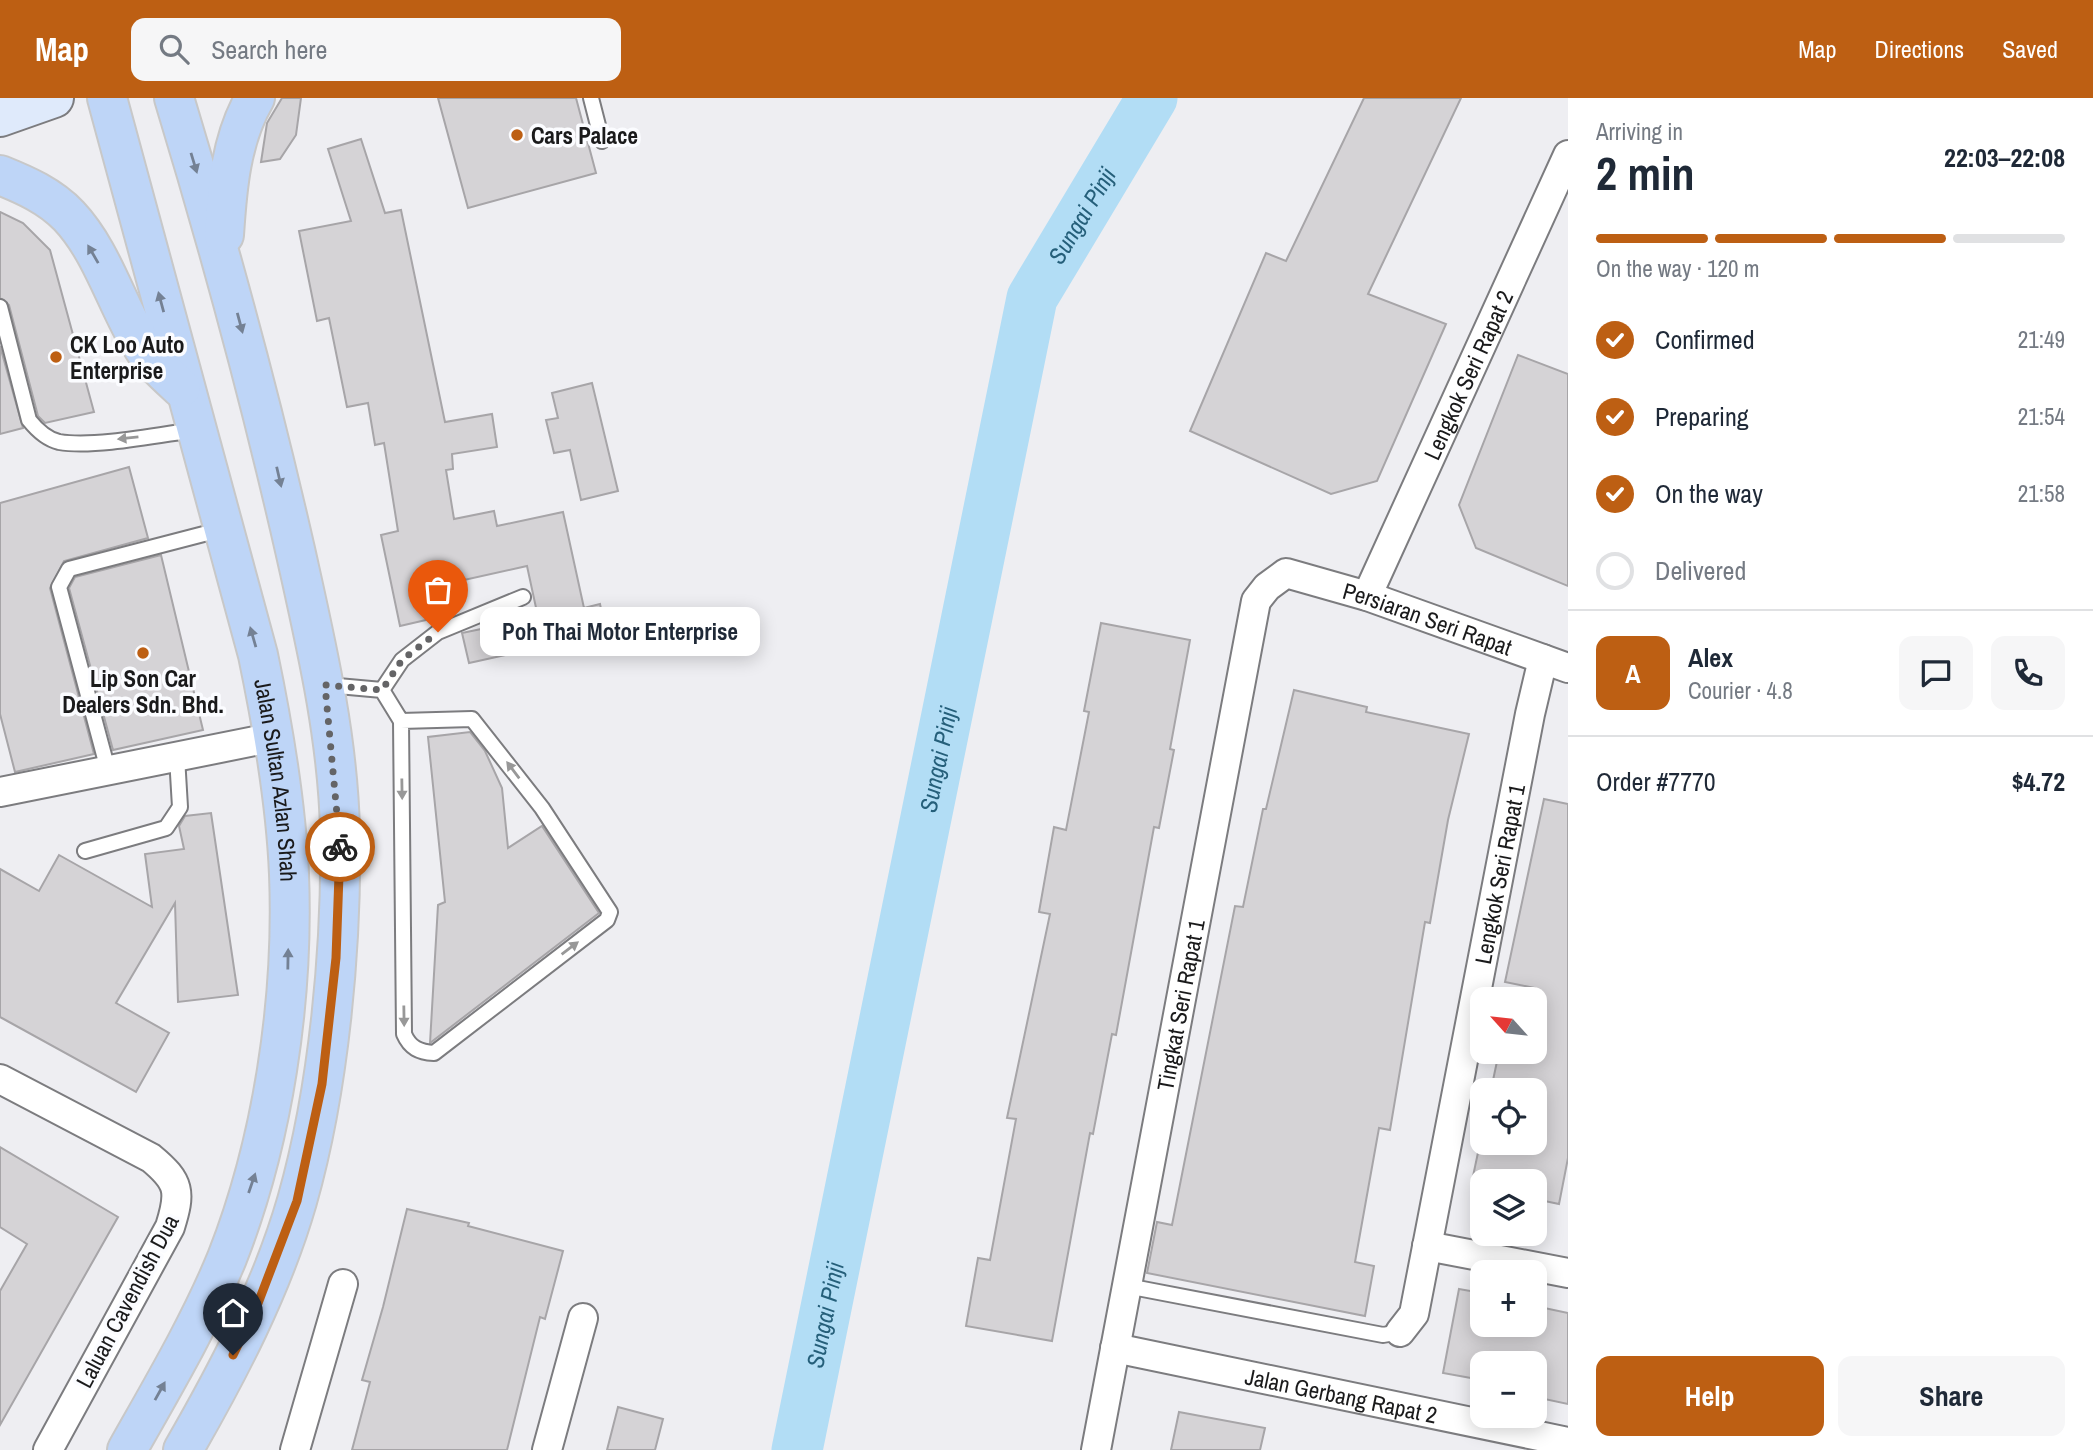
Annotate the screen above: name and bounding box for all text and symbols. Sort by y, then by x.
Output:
search box [131,18,621,81]
text: Map [35,27,89,71]
icon: search [155,30,193,68]
text: Search here [211,32,327,67]
text: Map [1798,33,1836,65]
text: Directions [1874,33,1964,65]
text: Saved [2002,33,2058,65]
text: Arriving in [1596,116,1683,147]
place label: Cars Palace [531,120,638,151]
marker: Cars Palace [509,127,525,143]
text: 22:03–22:08 [1944,140,2065,175]
text: 2 min [1596,142,1695,204]
one-way arrow [190,153,200,174]
water label: Sungai Pinji [1040,161,1123,270]
one-way arrow [87,245,100,264]
text: On the way · 120 m [1596,253,1760,284]
street label: Lengkok Seri Rapat 2 [1416,285,1520,464]
one-way arrow [155,290,166,312]
one-way arrow [236,313,246,334]
icon: check [1596,321,1634,359]
text: Confirmed [1655,322,1755,357]
text: 21:49 [2018,324,2065,355]
place label: CK Loo Auto Enterprise [70,329,185,386]
marker: CK Loo Auto Enterprise [48,349,64,365]
icon: check [1596,398,1634,436]
text: Preparing [1655,399,1749,434]
text: 21:54 [2018,401,2065,432]
one-way arrow [117,433,139,444]
one-way arrow [273,466,284,488]
icon: check [1596,475,1634,513]
text: On the way [1655,476,1763,511]
text: 21:58 [2018,478,2065,509]
text: Delivered [1655,553,1746,588]
pin [408,560,468,632]
icon: bag [419,571,457,609]
street label: Persiaran Seri Rapat [1339,574,1516,662]
callout: Poh Thai Motor Enterprise [480,608,760,656]
text: Poh Thai Motor Enterprise [502,616,738,647]
one-way arrow [247,625,258,647]
button: chat [1899,636,1973,710]
button: phone [1991,636,2065,710]
text: Alex [1688,640,1733,675]
marker: Lip Son Car Dealers Sdn. Bhd. [135,645,151,661]
text: A [1625,656,1641,691]
place label: Lip Son Car Dealers Sdn. Bhd. [62,663,224,720]
text: Courier · 4.8 [1688,675,1793,706]
street label: Jalan Sultan Azlan Shah [248,676,305,882]
water label: Sungai Pinji [912,703,964,815]
one-way arrow [507,761,521,779]
text: Order #7770 [1596,764,1716,799]
text: $4.72 [2012,764,2065,799]
one-way arrow [396,778,407,800]
street label: Lengkok Seri Rapat 1 [1467,781,1532,967]
courier [305,812,375,882]
icon: bike [321,828,359,866]
street label: Tingkat Seri Rapat 1 [1149,916,1211,1093]
one-way arrow [561,942,579,956]
one-way arrow [283,948,294,970]
north arrow [1470,987,1547,1064]
map controls [1470,987,1547,1428]
one-way arrow [398,1006,410,1028]
button: locate [1470,1078,1547,1155]
button: layers [1470,1169,1547,1246]
one-way arrow [247,1173,258,1194]
street label: Laluan Cavendish Dua [68,1209,186,1393]
water label: Sungai Pinji [798,1258,851,1371]
button: + [1470,1260,1547,1337]
pin [203,1283,263,1355]
icon: home [214,1294,252,1332]
button: − [1470,1351,1547,1428]
button: Help [1596,1356,1824,1436]
button: Share [1838,1356,2065,1436]
street label: Jalan Gerbang Rapat 2 [1242,1360,1440,1430]
one-way arrow [154,1381,166,1400]

